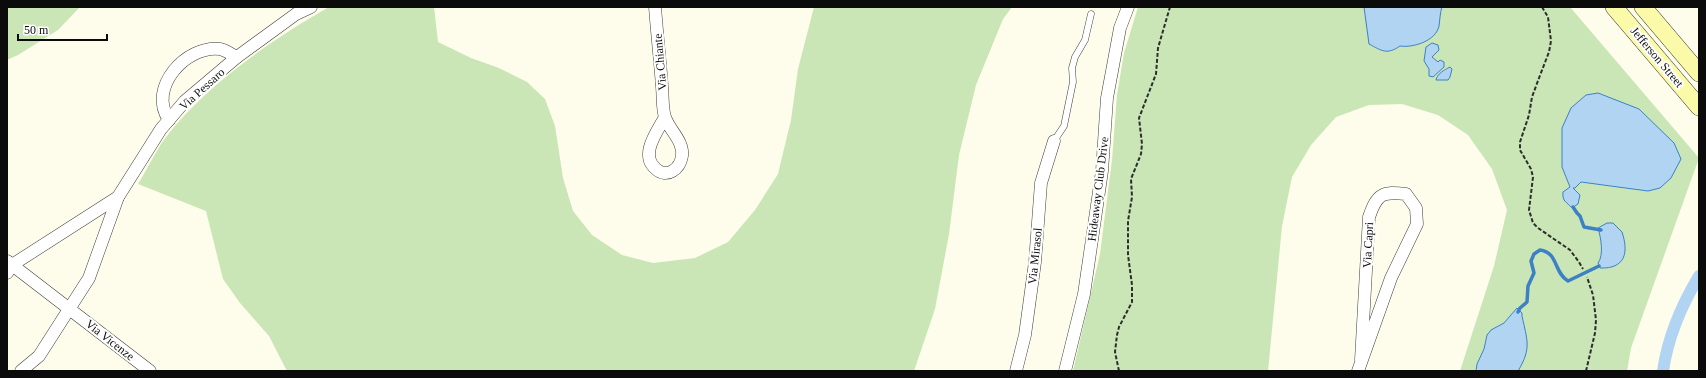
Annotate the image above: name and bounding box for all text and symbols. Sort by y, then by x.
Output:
scale bar [18,16,107,42]
text: 50 m [24,23,49,37]
street label: Jefferson Street [1628,24,1687,91]
street label: Via Chiante [651,33,669,91]
street label: Via Pessaro [176,65,228,113]
street label: Hideaway Club Drive [1085,136,1111,242]
street label: Via Capri [1360,221,1376,268]
street label: Via Mirasol [1025,226,1045,285]
street label: Via Vicenze [83,317,137,363]

